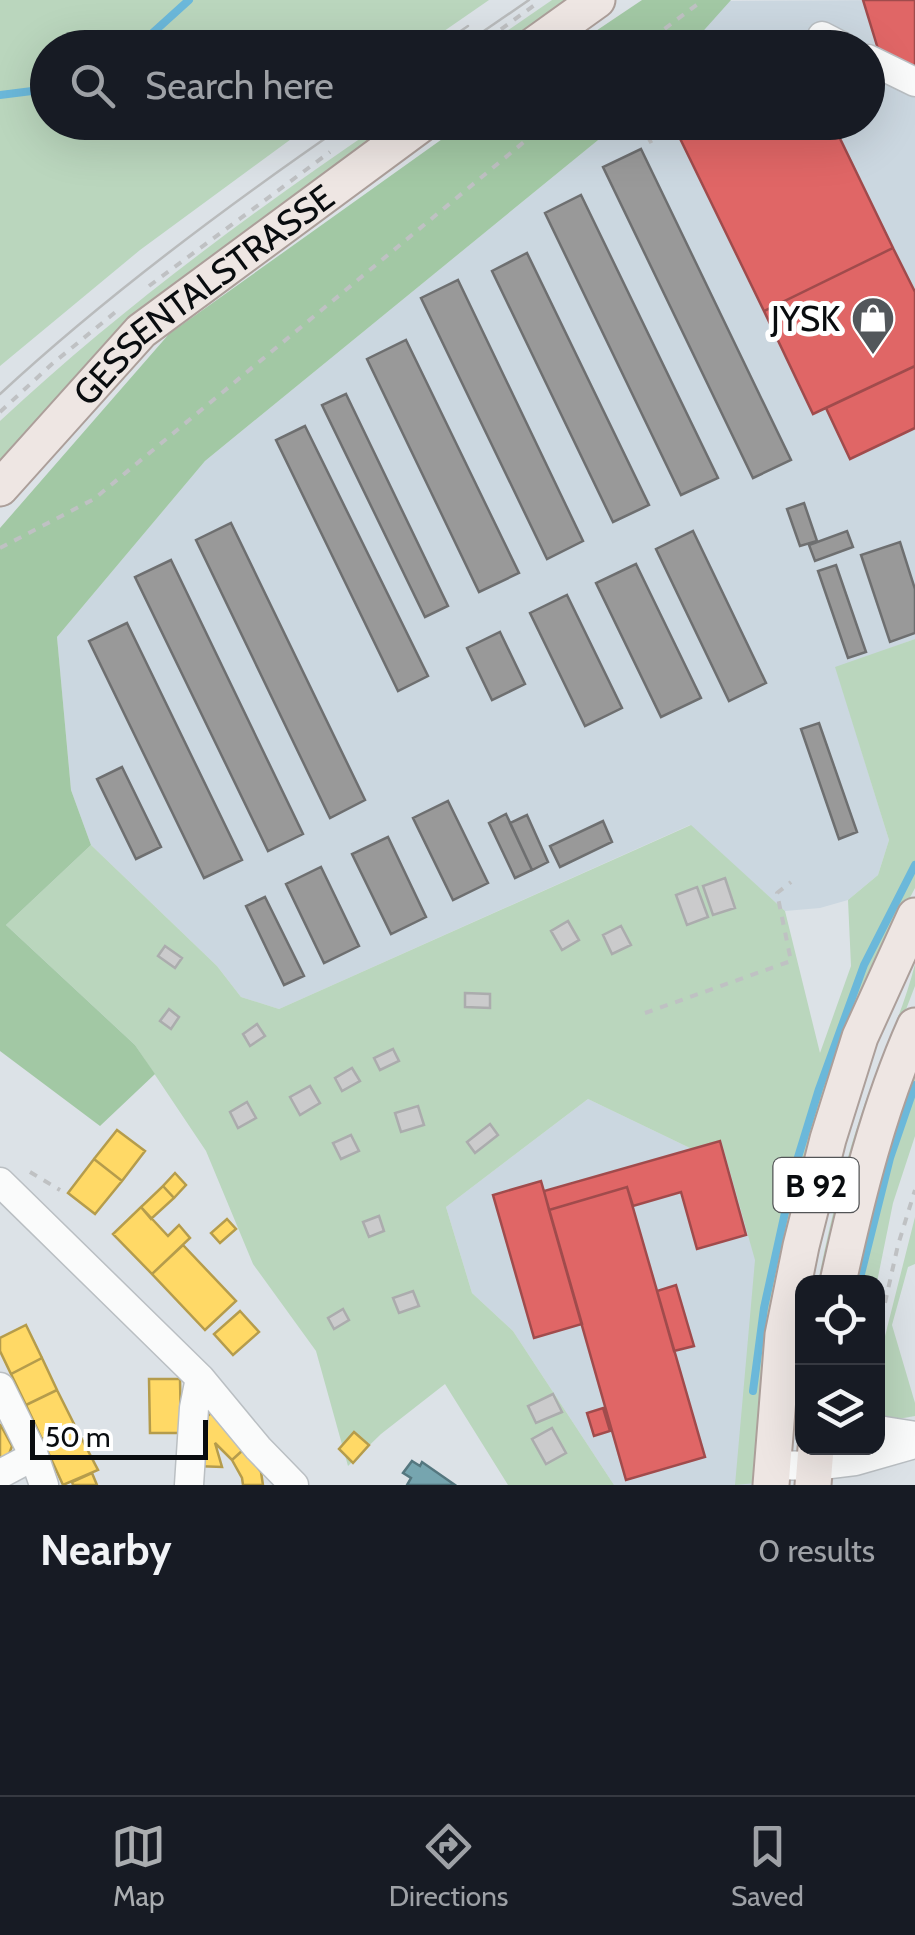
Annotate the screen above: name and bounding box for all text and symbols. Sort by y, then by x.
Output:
search box [30,30,885,140]
icon: search [65,58,120,113]
text: Search here [145,62,334,109]
street label: GESSENTALSTRASSE [64,175,342,414]
shop icon: JYSK [850,295,896,356]
place label: JYSK [770,297,840,340]
road number: B 92 [774,1158,858,1212]
map controls [795,1275,885,1455]
button: locate [795,1275,885,1365]
button: layers [795,1365,885,1455]
scale bar [30,1415,208,1460]
text: 50 m [45,1420,111,1454]
text: Nearby [40,1524,172,1576]
text: 0 results [758,1531,875,1570]
tab: Map [111,1819,166,1913]
tab: Directions [389,1819,508,1913]
tab: Saved [731,1819,804,1913]

